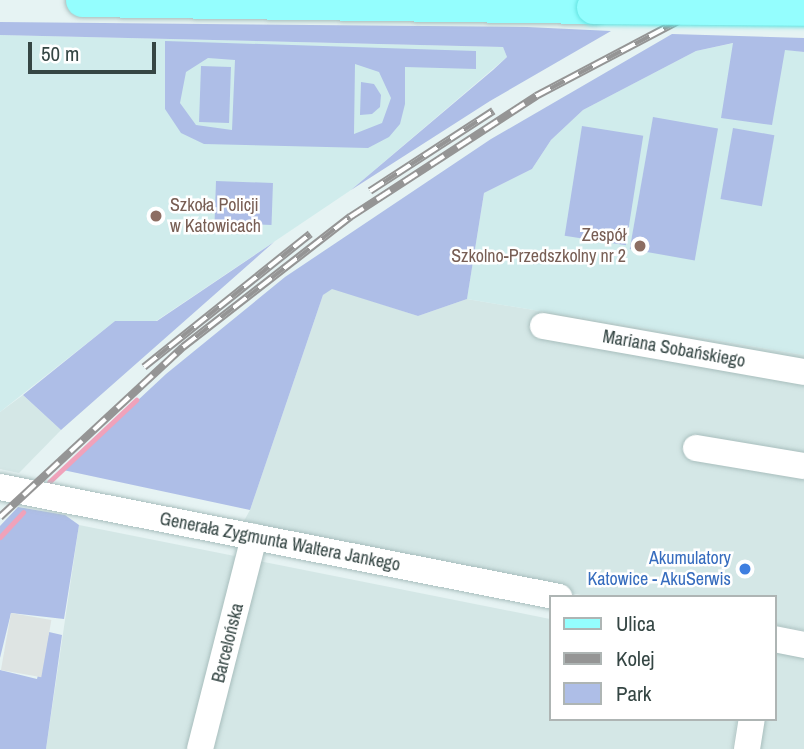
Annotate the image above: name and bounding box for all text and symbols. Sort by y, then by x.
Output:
scale bar [32,28,159,72]
text: 50 m [41,39,79,68]
place label: Szkoła Policji w Katowicach [170,195,261,238]
marker: Szkoła Policji w Katowicach [148,208,164,224]
place label: Zespół Szkolno-Przedszkolny nr 2 [451,225,626,268]
marker: Zespół Szkolno-Przedszkolny nr 2 [632,238,648,254]
street label: Mariana Sobańskiego [601,326,747,372]
street label: Generała Zygmunta Waltera Jankego [158,508,402,576]
place label: Akumulatory Katowice - AkuSerwis [587,548,731,590]
marker: Akumulatory Katowice - AkuSerwis [737,561,753,577]
legend [548,595,776,721]
street label: Barcelońska [208,601,248,685]
text: Ulica [616,609,655,638]
text: Kolej [616,644,654,673]
text: Park [616,679,651,708]

